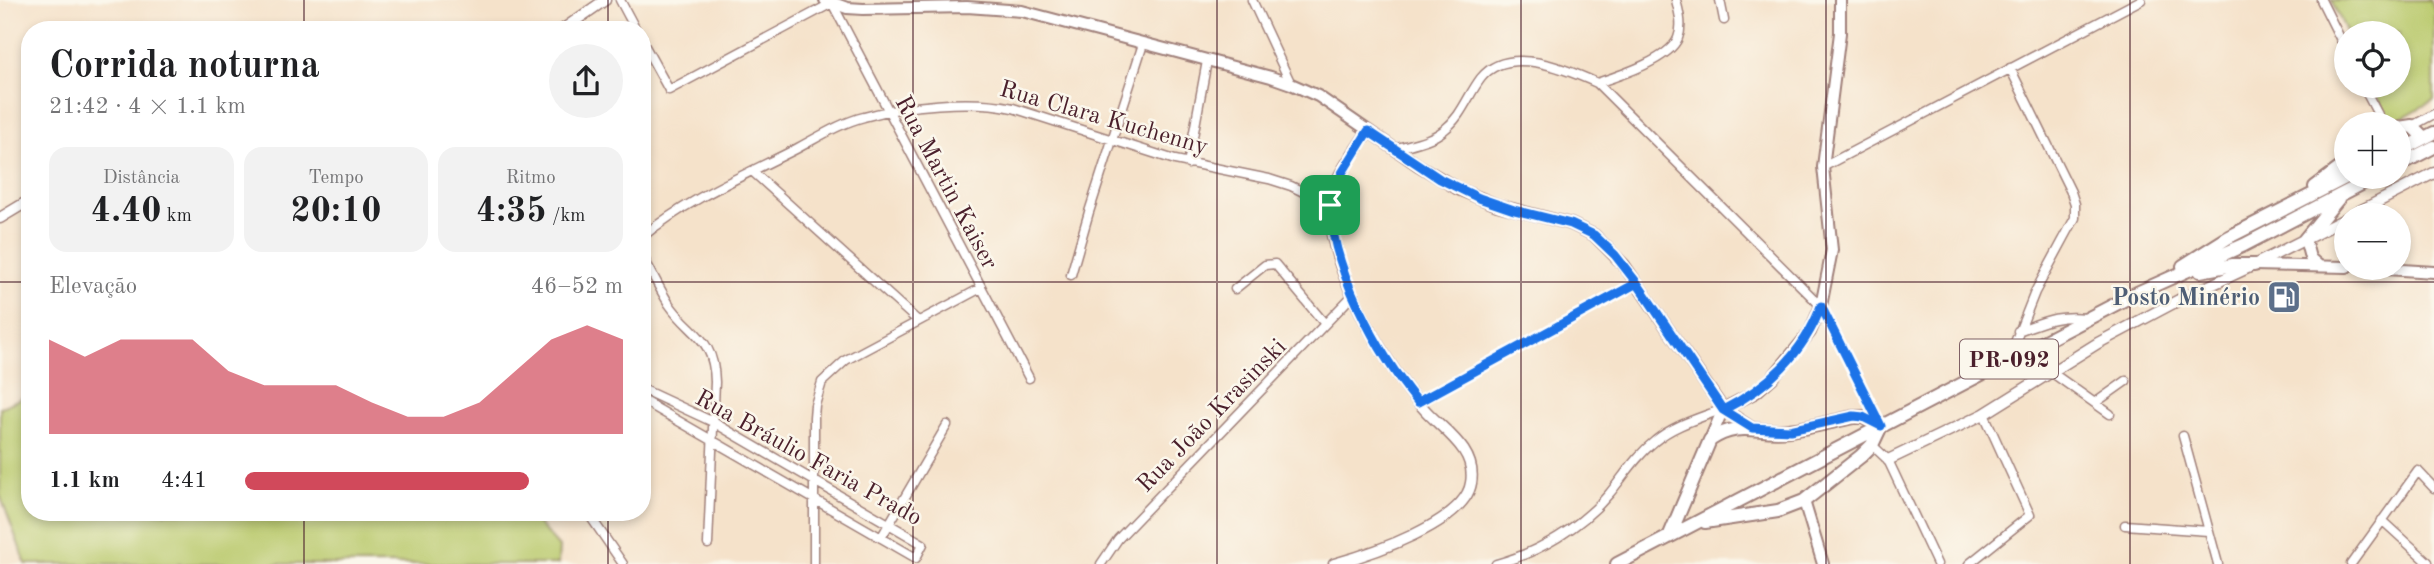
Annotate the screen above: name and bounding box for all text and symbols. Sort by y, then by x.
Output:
map controls [2334,21,2411,280]
button: locate [2334,21,2411,98]
button: share [549,44,623,118]
text: Corrida noturna [49,48,320,86]
street label: Rua Clara Kuchenny [997,78,1211,160]
street label: Rua Martin Kaiser [889,92,1001,274]
text: 21:42 · 4 × 1.1 km [49,95,246,118]
button: + [2334,112,2411,189]
text: Distância [103,169,180,188]
text: Tempo [308,169,364,188]
text: Ritmo [506,169,556,188]
pin [1300,175,1360,235]
icon: arrive [1311,186,1349,224]
text: 4.40 [91,194,162,229]
text: 20:10 [290,194,382,229]
text: 4:35 [476,194,547,229]
button: − [2334,203,2411,280]
text: km [162,207,192,226]
text: /km [547,207,585,226]
text: Elevação [49,275,137,298]
text: 46–52 m [531,275,623,298]
fuel station icon: Posto Minério [2265,278,2303,316]
place label: Posto Minério [2112,287,2260,311]
street label: Rua João Krasinski [1133,335,1292,498]
road number: PR-092 [1960,340,2058,378]
street label: Rua Bráulio Faria Prado [691,386,925,531]
text: 1.1 km [49,469,120,492]
text: 4:41 [161,469,207,492]

